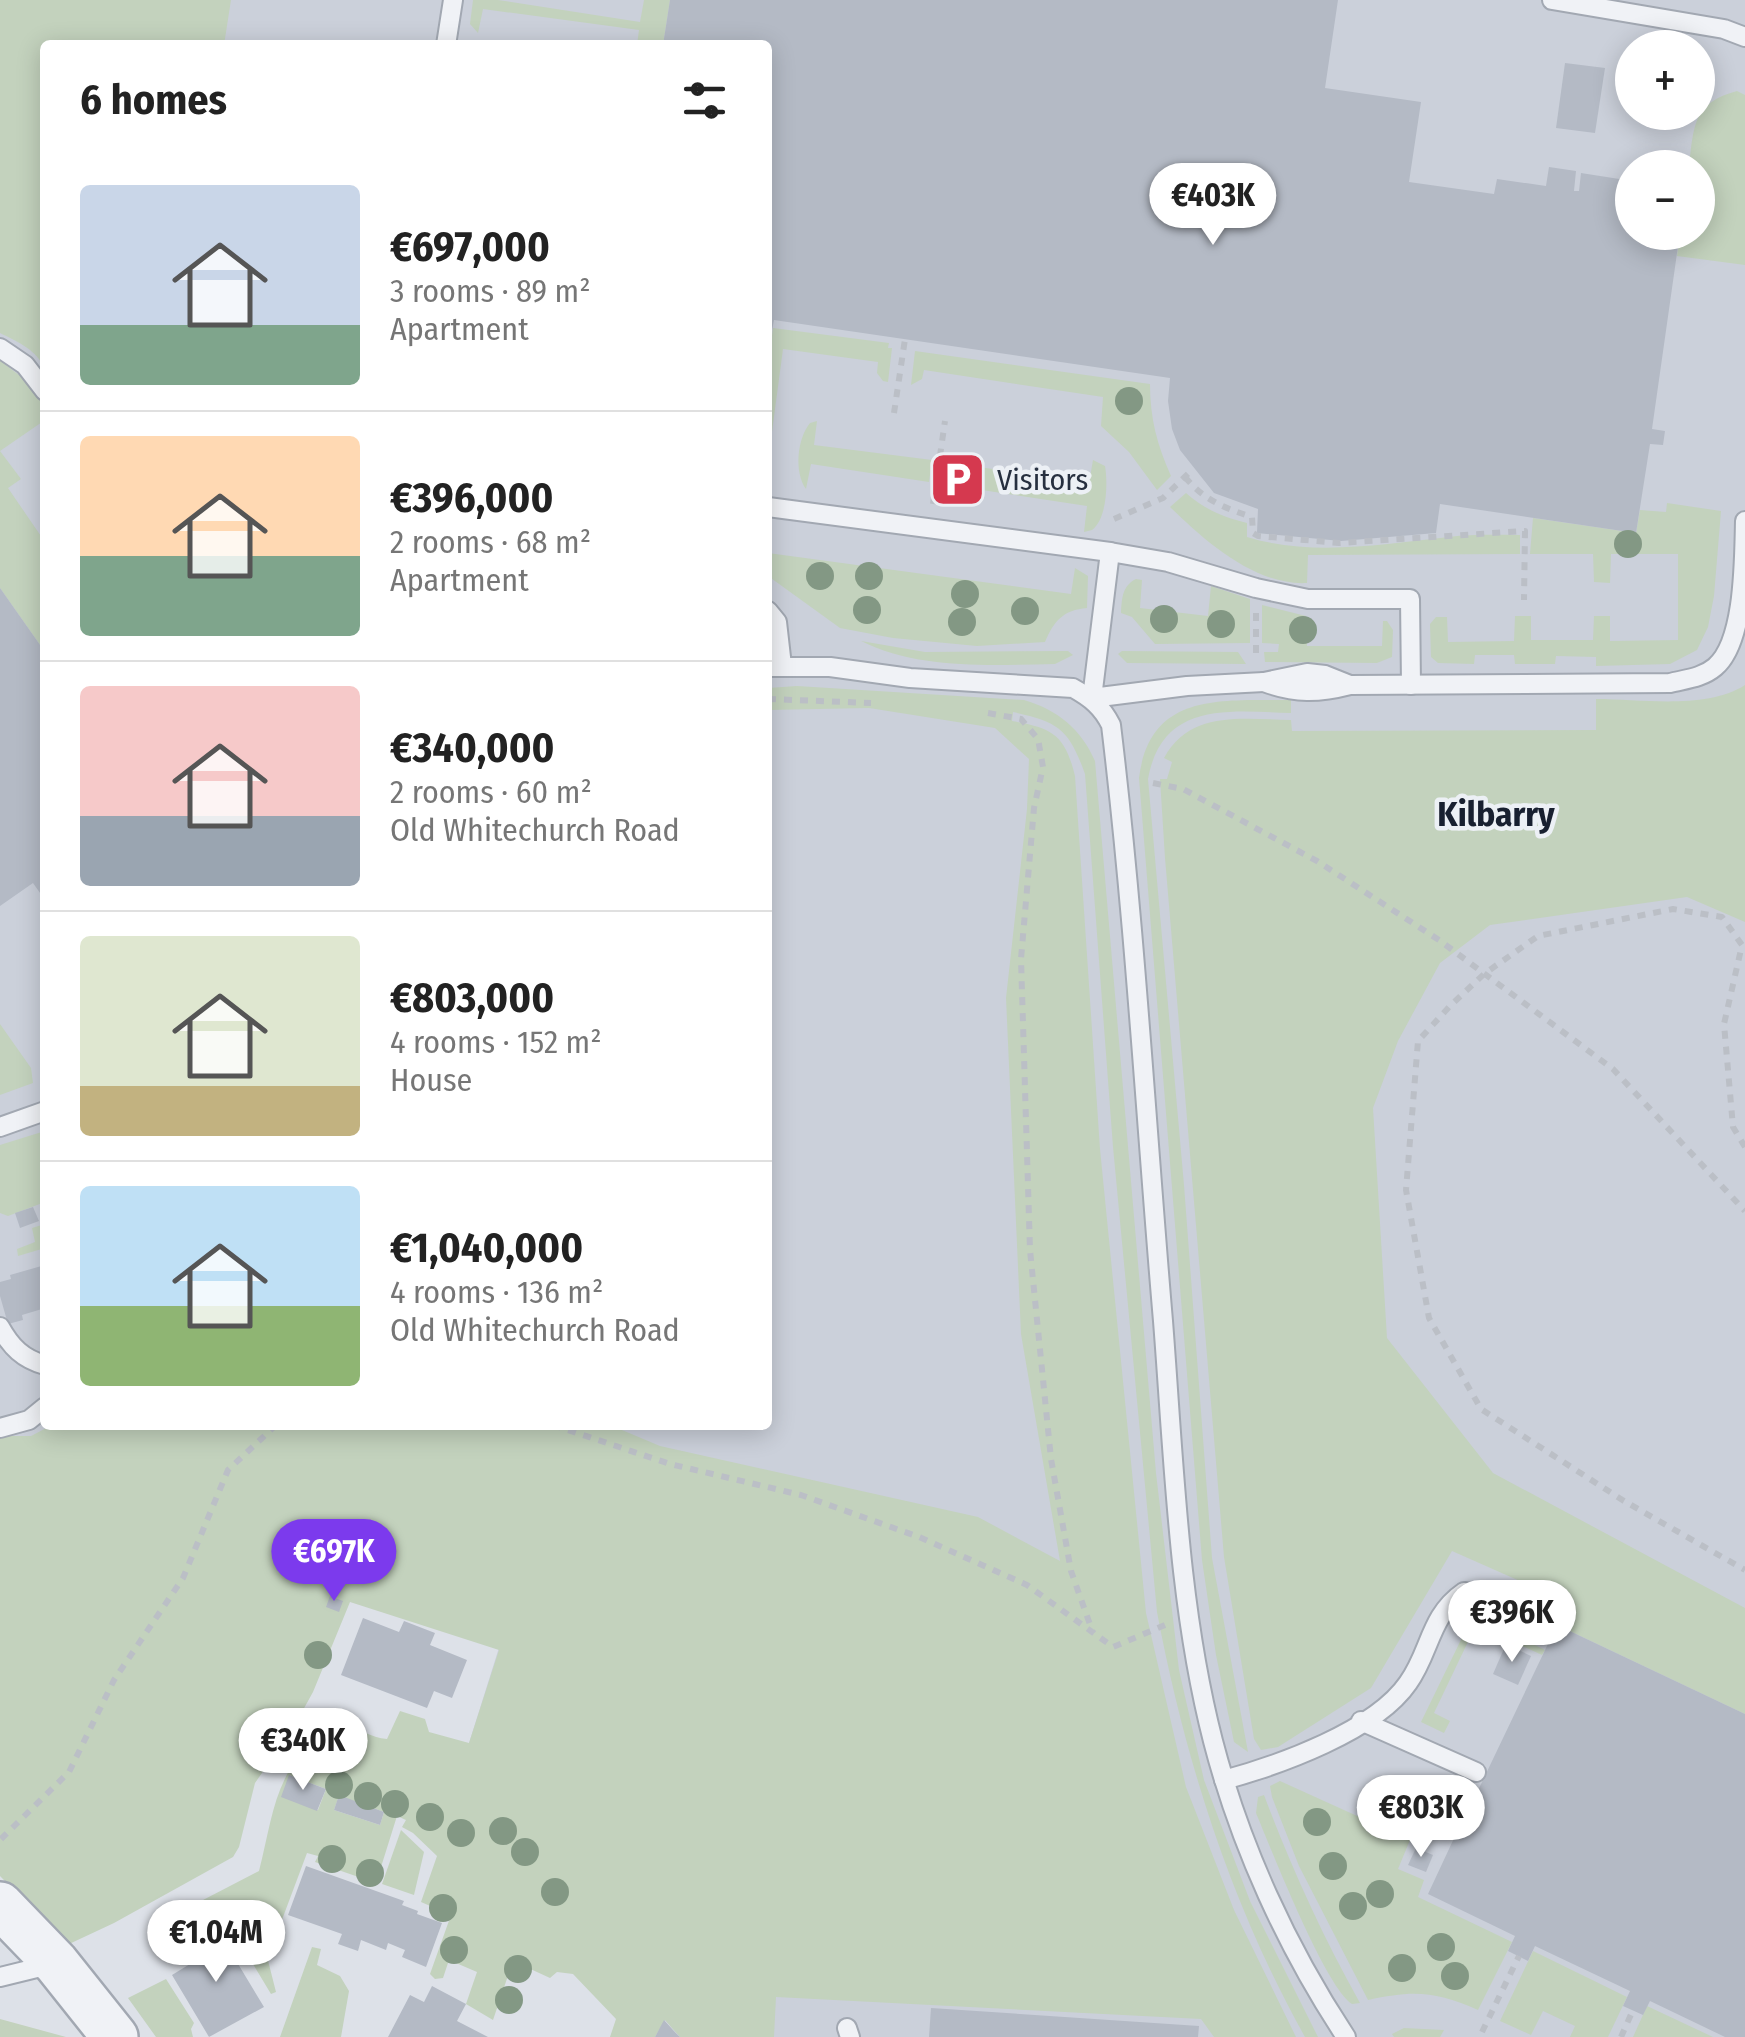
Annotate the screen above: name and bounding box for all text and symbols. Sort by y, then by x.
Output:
map controls [1615,30,1715,250]
button: + [1615,30,1715,130]
icon: filters [677,73,732,128]
text: 6 homes [80,75,227,125]
button: − [1615,150,1715,250]
pin: €403K [1143,163,1283,248]
text: €403K [1171,176,1255,214]
text: €697,000 [390,222,550,272]
icon: home [160,225,280,345]
text: 3 rooms · 89 m² [390,272,591,310]
text: Apartment [390,310,529,348]
parking icon: Visitors [928,450,988,510]
place label: Visitors [997,462,1088,498]
text: €396,000 [390,473,553,523]
icon: home [160,476,280,596]
text: 2 rooms · 68 m² [390,523,591,561]
text: Apartment [390,561,529,599]
text: €340,000 [390,723,555,773]
icon: home [160,726,280,846]
text: 2 rooms · 60 m² [390,773,592,811]
district label: Kilbarry [1437,793,1555,835]
text: Old Whitechurch Road [390,811,680,849]
text: €803,000 [390,973,554,1023]
icon: home [160,976,280,1096]
text: 4 rooms · 152 m² [390,1023,602,1061]
text: House [390,1061,472,1099]
text: €1,040,000 [390,1223,583,1273]
icon: home [160,1226,280,1346]
text: 4 rooms · 136 m² [390,1273,603,1311]
text: Old Whitechurch Road [390,1311,680,1349]
pin: €697K [264,1519,404,1604]
text: €697K [293,1532,375,1570]
pin: €396K [1442,1580,1582,1665]
text: €396K [1470,1593,1554,1631]
pin: €340K [233,1708,373,1793]
text: €340K [261,1721,345,1759]
pin: €803K [1351,1775,1491,1860]
text: €803K [1379,1788,1463,1826]
pin: €1.04M [135,1900,297,1985]
text: €1.04M [169,1913,263,1951]

